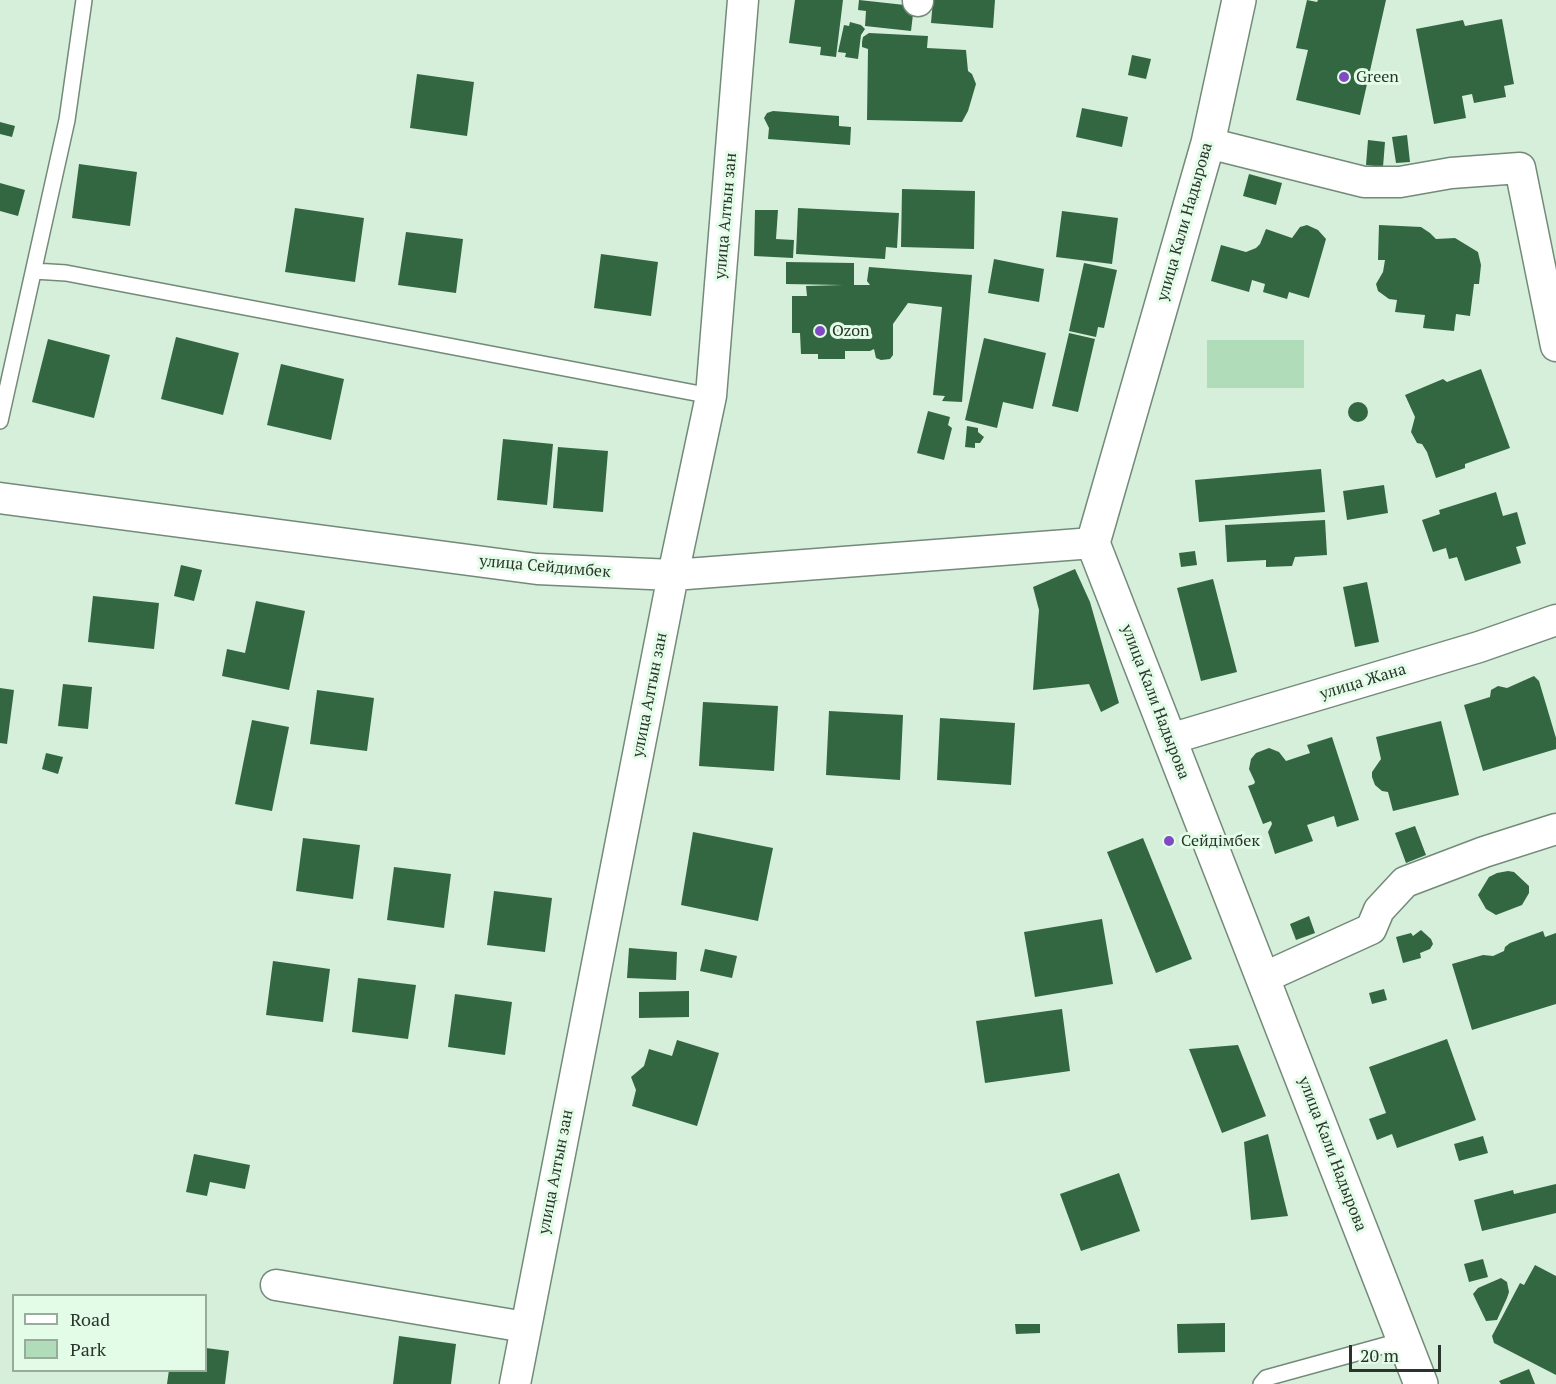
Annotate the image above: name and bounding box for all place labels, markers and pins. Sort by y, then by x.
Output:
place label: Green [1356,67,1399,87]
marker: Green [1337,70,1351,84]
place label: Ozon [832,321,870,341]
marker: Ozon [813,324,827,338]
place label: Сейдімбек [1181,831,1260,851]
marker: Сейдімбек [1162,834,1176,848]

